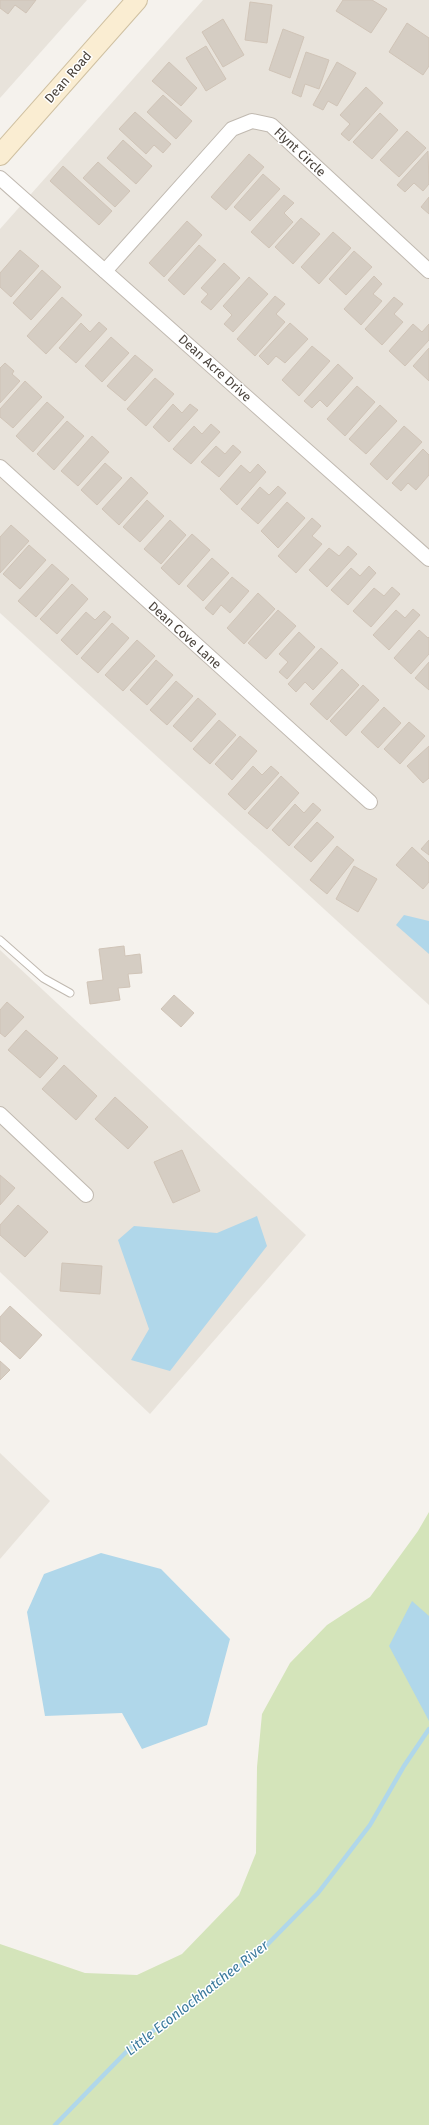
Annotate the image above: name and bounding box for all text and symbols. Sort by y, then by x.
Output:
street label: Dean Road [42,48,94,106]
street label: Flynt Circle [271,124,329,180]
street label: Dean Acre Drive [176,331,254,405]
street label: Dean Cove Lane [145,598,225,672]
water label: Little Econlockhatchee River [122,1937,272,2059]

